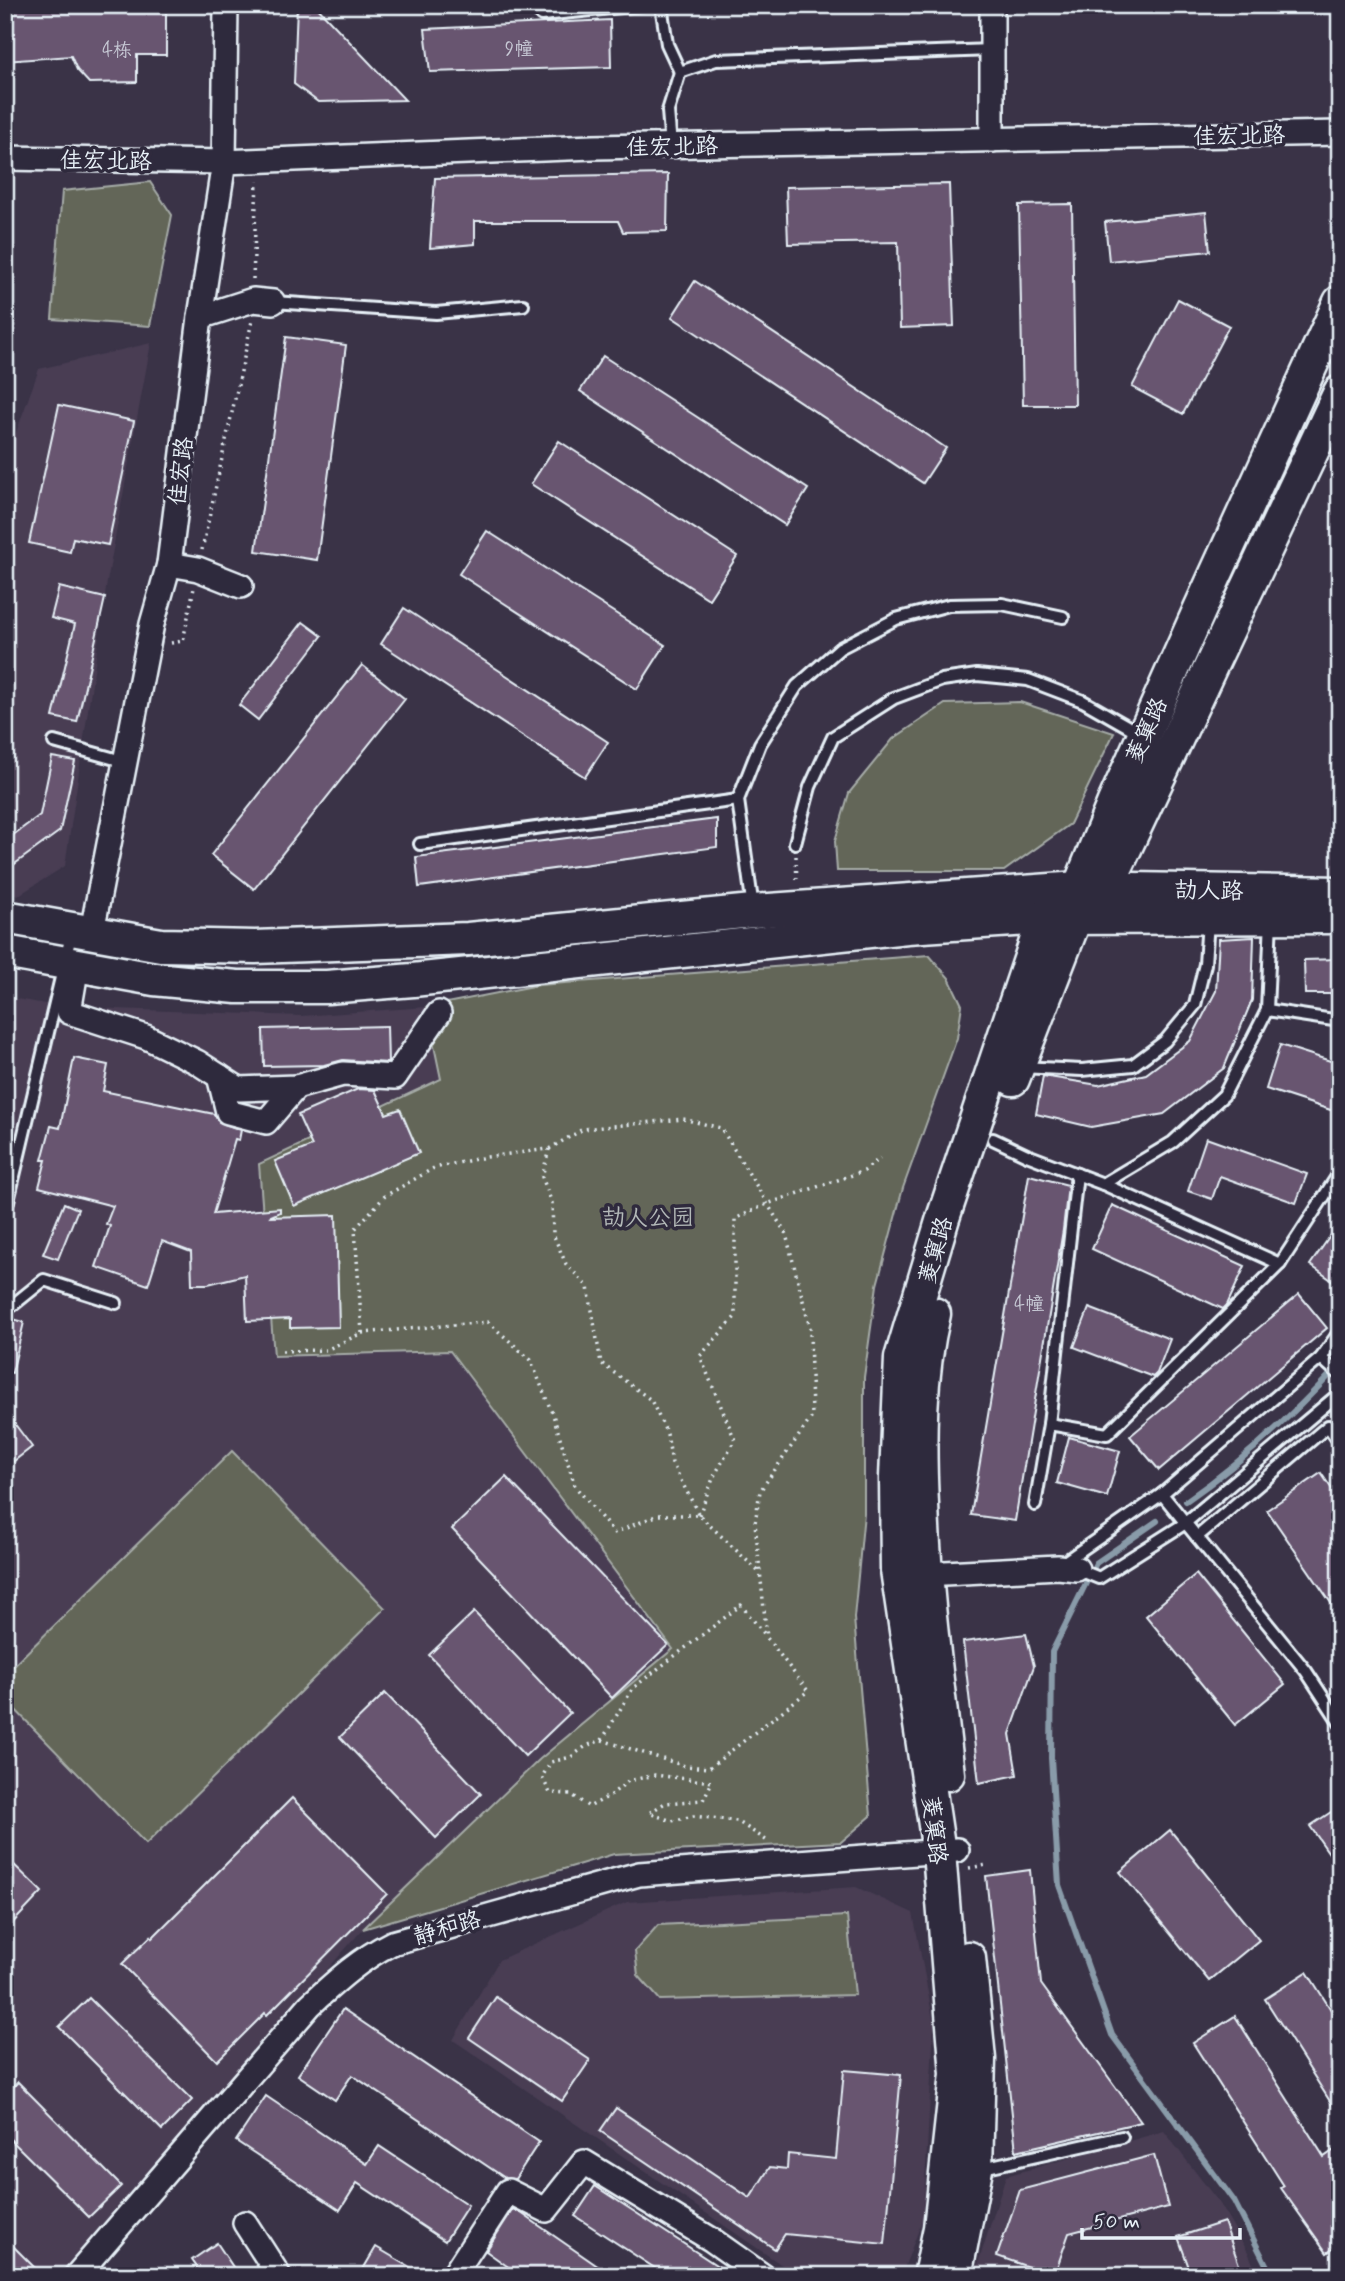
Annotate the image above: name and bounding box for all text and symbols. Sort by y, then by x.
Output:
house number: 9幢 [505,37,534,62]
house number: 4栋 [102,38,132,63]
street label: 佳宏北路 [1193,121,1285,153]
street label: 佳宏北路 [626,132,718,164]
street label: 佳宏北路 [60,146,152,178]
street label: 佳宏路 [163,435,201,507]
street label: 菱窠路 [1120,693,1176,768]
street label: 劼人路 [1174,876,1244,908]
park label: 劼人公园 [602,1204,694,1234]
street label: 菱窠路 [913,1213,961,1288]
house number: 4幢 [1014,1292,1045,1317]
street label: 菱窠路 [914,1794,952,1866]
street label: 静和路 [410,1905,485,1953]
scale bar [1082,2197,1240,2241]
text: 50 m [1093,2208,1140,2236]

